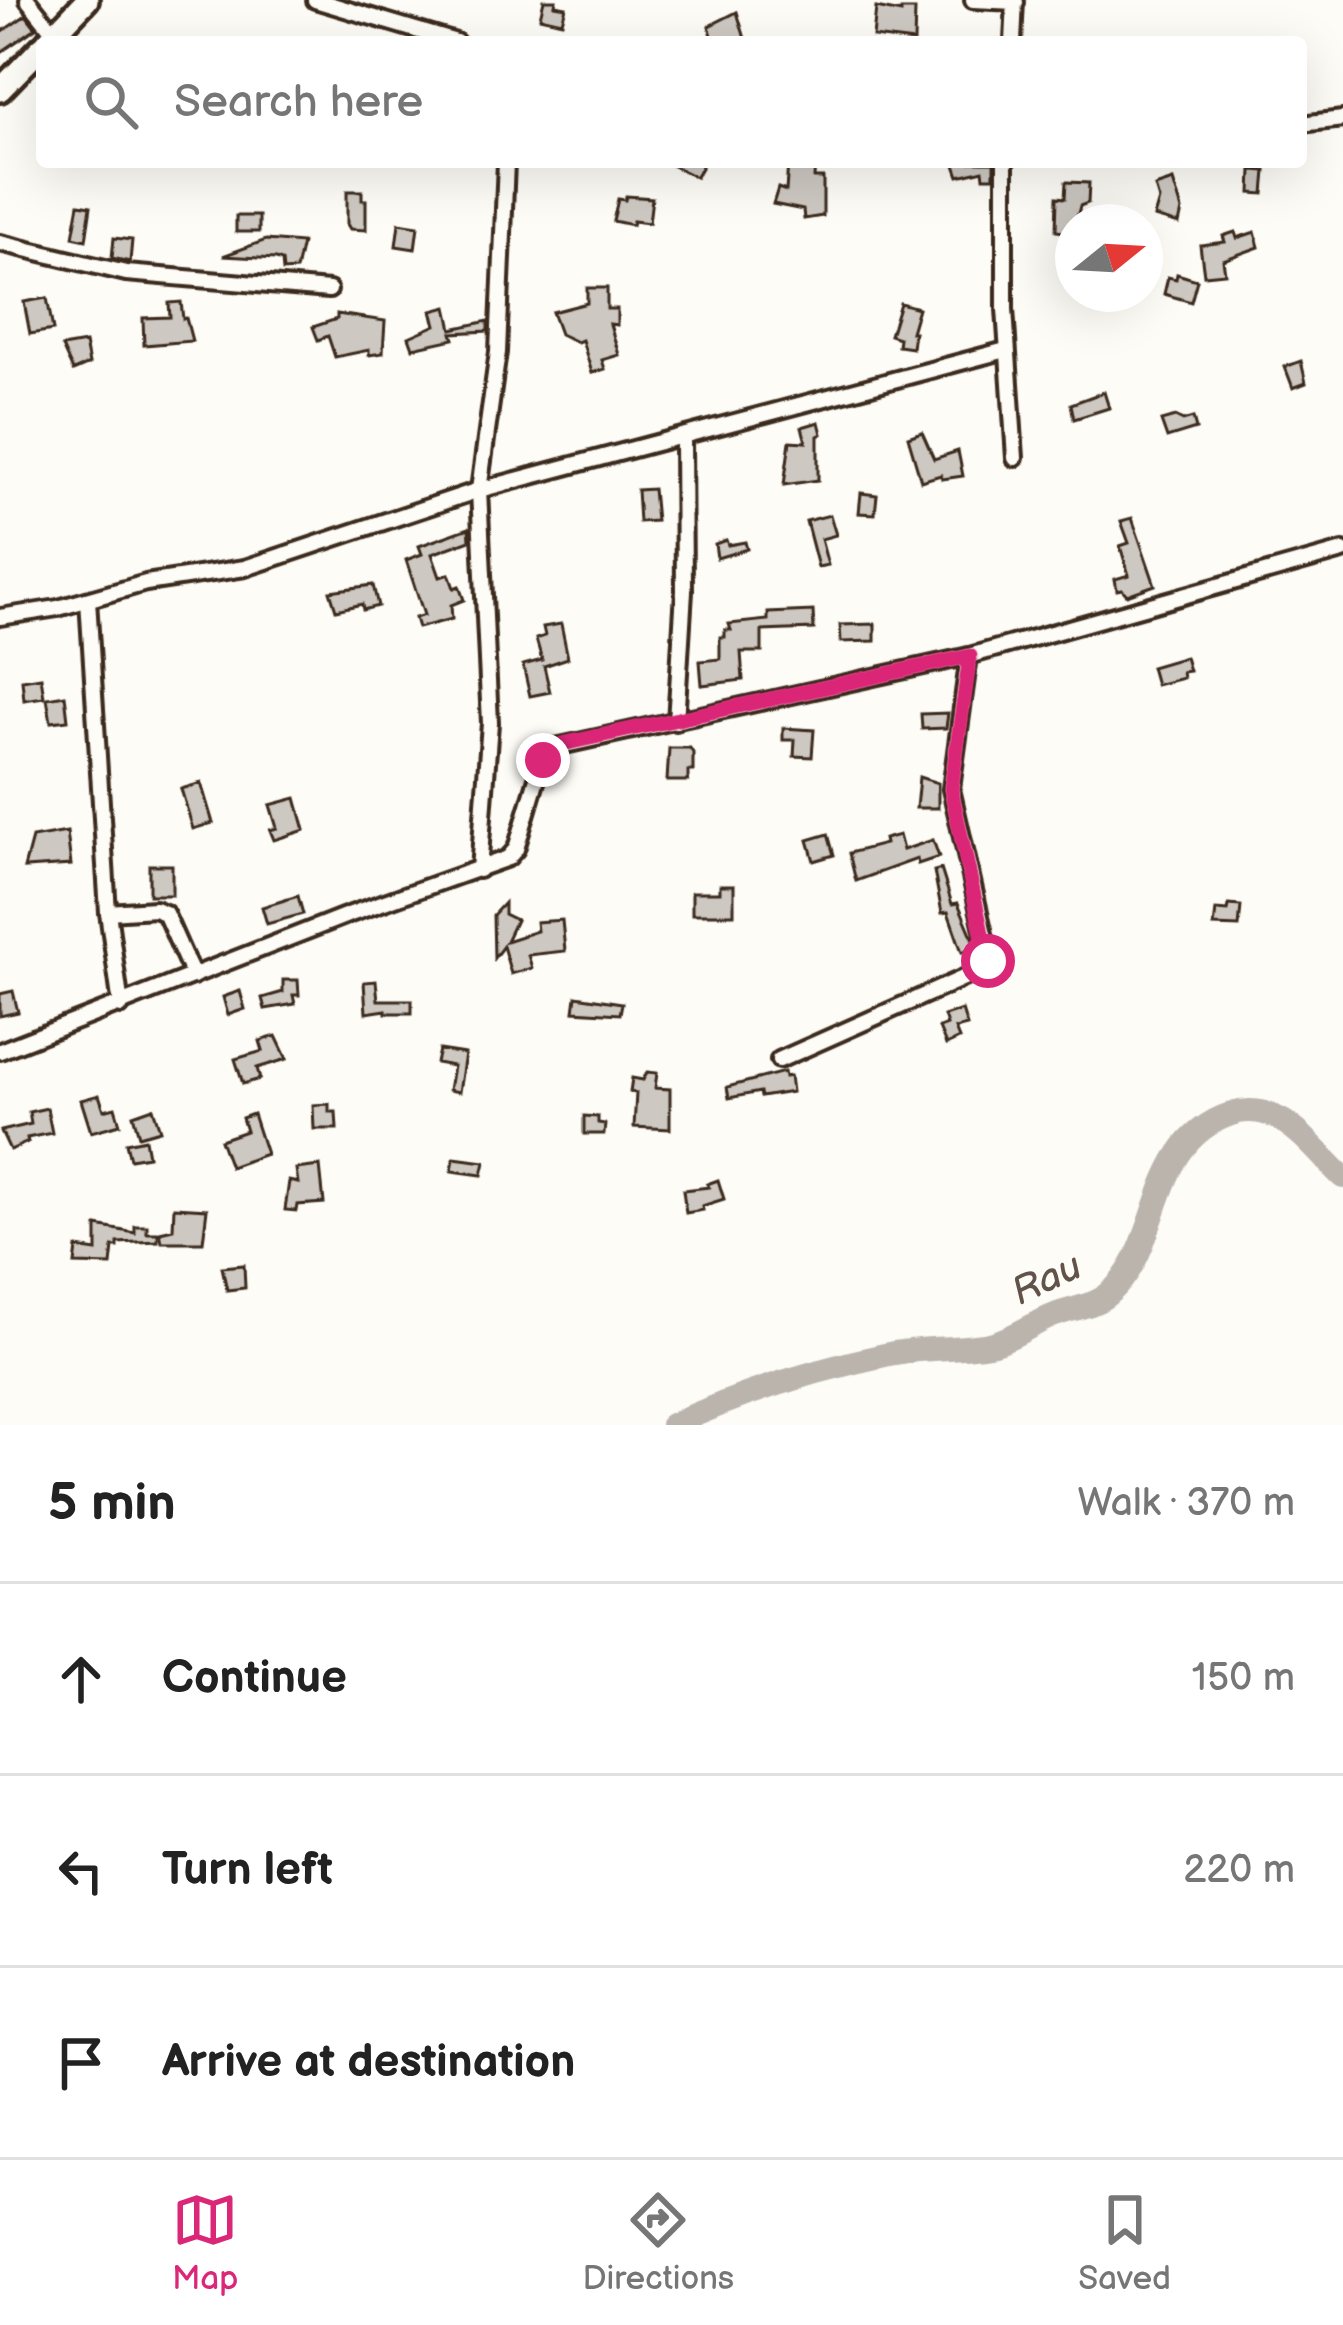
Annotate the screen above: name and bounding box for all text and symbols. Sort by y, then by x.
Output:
search box [36,36,1307,168]
icon: search [78,69,144,135]
text: Search here [174,75,423,130]
north arrow [1055,204,1163,312]
route end [516,733,570,787]
route start [961,934,1015,988]
water label: Rau [1005,1244,1089,1316]
text: 5 min [48,1473,176,1534]
text: Walk · 370 m [1077,1480,1295,1527]
icon: ahead [48,1646,114,1712]
text: Continue [162,1651,347,1706]
text: 150 m [1192,1655,1295,1702]
icon: left [48,1838,114,1904]
text: Turn left [162,1843,333,1898]
text: 220 m [1183,1847,1295,1894]
icon: arrive [48,2030,114,2096]
text: Arrive at destination [162,2035,575,2090]
tab: Map [172,2187,238,2299]
tab: Directions [583,2187,734,2299]
tab: Saved [1078,2187,1171,2299]

